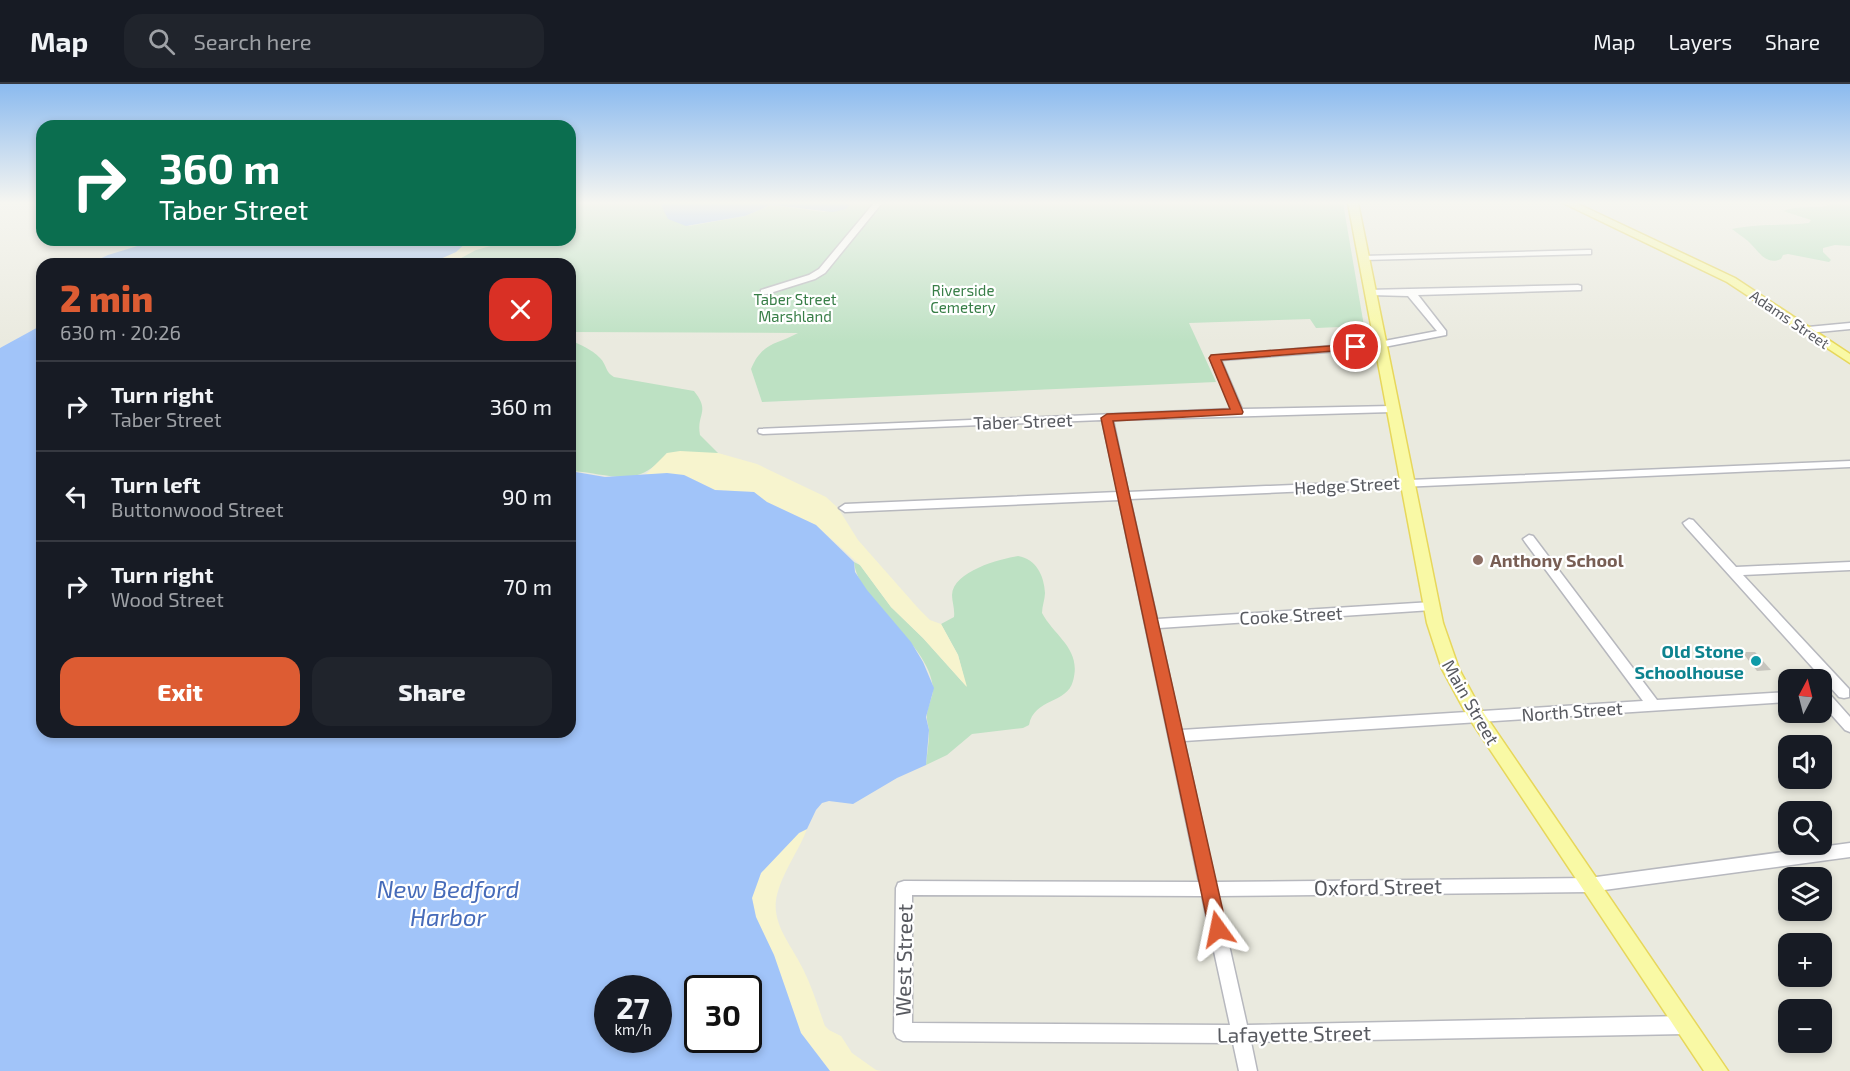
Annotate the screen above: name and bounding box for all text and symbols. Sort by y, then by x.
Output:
search box [124,14,544,68]
text: Map [30,24,88,58]
icon: search [145,25,178,58]
text: Search here [193,28,312,54]
text: Map [1593,29,1635,54]
text: Layers [1668,29,1732,54]
text: Share [1765,29,1820,54]
text: 360 m [159,142,280,192]
icon: right [60,144,138,222]
text: Taber Street [159,193,308,225]
text: 2 min [60,276,153,319]
button: close [489,278,552,341]
park label: Riverside Cemetery [930,281,996,316]
street label: Adams Street [1747,286,1833,352]
park label: Taber Street Marshland [754,290,837,325]
text: 630 m · 20:26 [60,320,181,344]
pin [1330,321,1381,372]
icon: arrive [1339,330,1372,363]
text: Turn right [111,381,213,407]
icon: right [60,390,93,423]
text: 360 m [490,393,552,419]
text: Taber Street [111,407,222,431]
street label: Taber Street [973,408,1073,434]
text: Turn left [111,471,200,497]
street label: Hedge Street [1294,471,1400,499]
icon: left [60,480,93,513]
text: 90 m [502,483,552,509]
text: Buttonwood Street [111,497,284,521]
place label: Anthony School [1490,549,1624,571]
marker: Anthony School [1471,553,1485,567]
text: Turn right [111,561,213,587]
icon: right [60,570,93,603]
text: 70 m [503,573,552,599]
text: Wood Street [111,587,224,611]
street label: Cooke Street [1239,601,1343,629]
place label: Old Stone Schoolhouse [1635,640,1744,683]
marker: Old Stone Schoolhouse [1749,654,1763,668]
street label: Main Street [1438,656,1504,749]
button: Exit [60,657,300,726]
button: Share [312,657,552,726]
north arrow [1778,669,1832,723]
map controls [1778,669,1832,1053]
street label: North Street [1521,696,1624,726]
button: sound [1778,735,1832,789]
button: search [1778,801,1832,855]
button: layers [1778,867,1832,921]
street label: Oxford Street [1314,872,1442,900]
water label: New Bedford Harbor [377,874,520,931]
position arrow [1186,897,1250,961]
street label: West Street [890,904,916,1016]
button: + [1778,933,1832,987]
speed limit sign: 30 [684,975,762,1053]
text: 27 [616,989,650,1025]
button: − [1778,999,1832,1053]
street label: Lafayette Street [1217,1019,1371,1047]
text: km/h [614,1020,652,1038]

